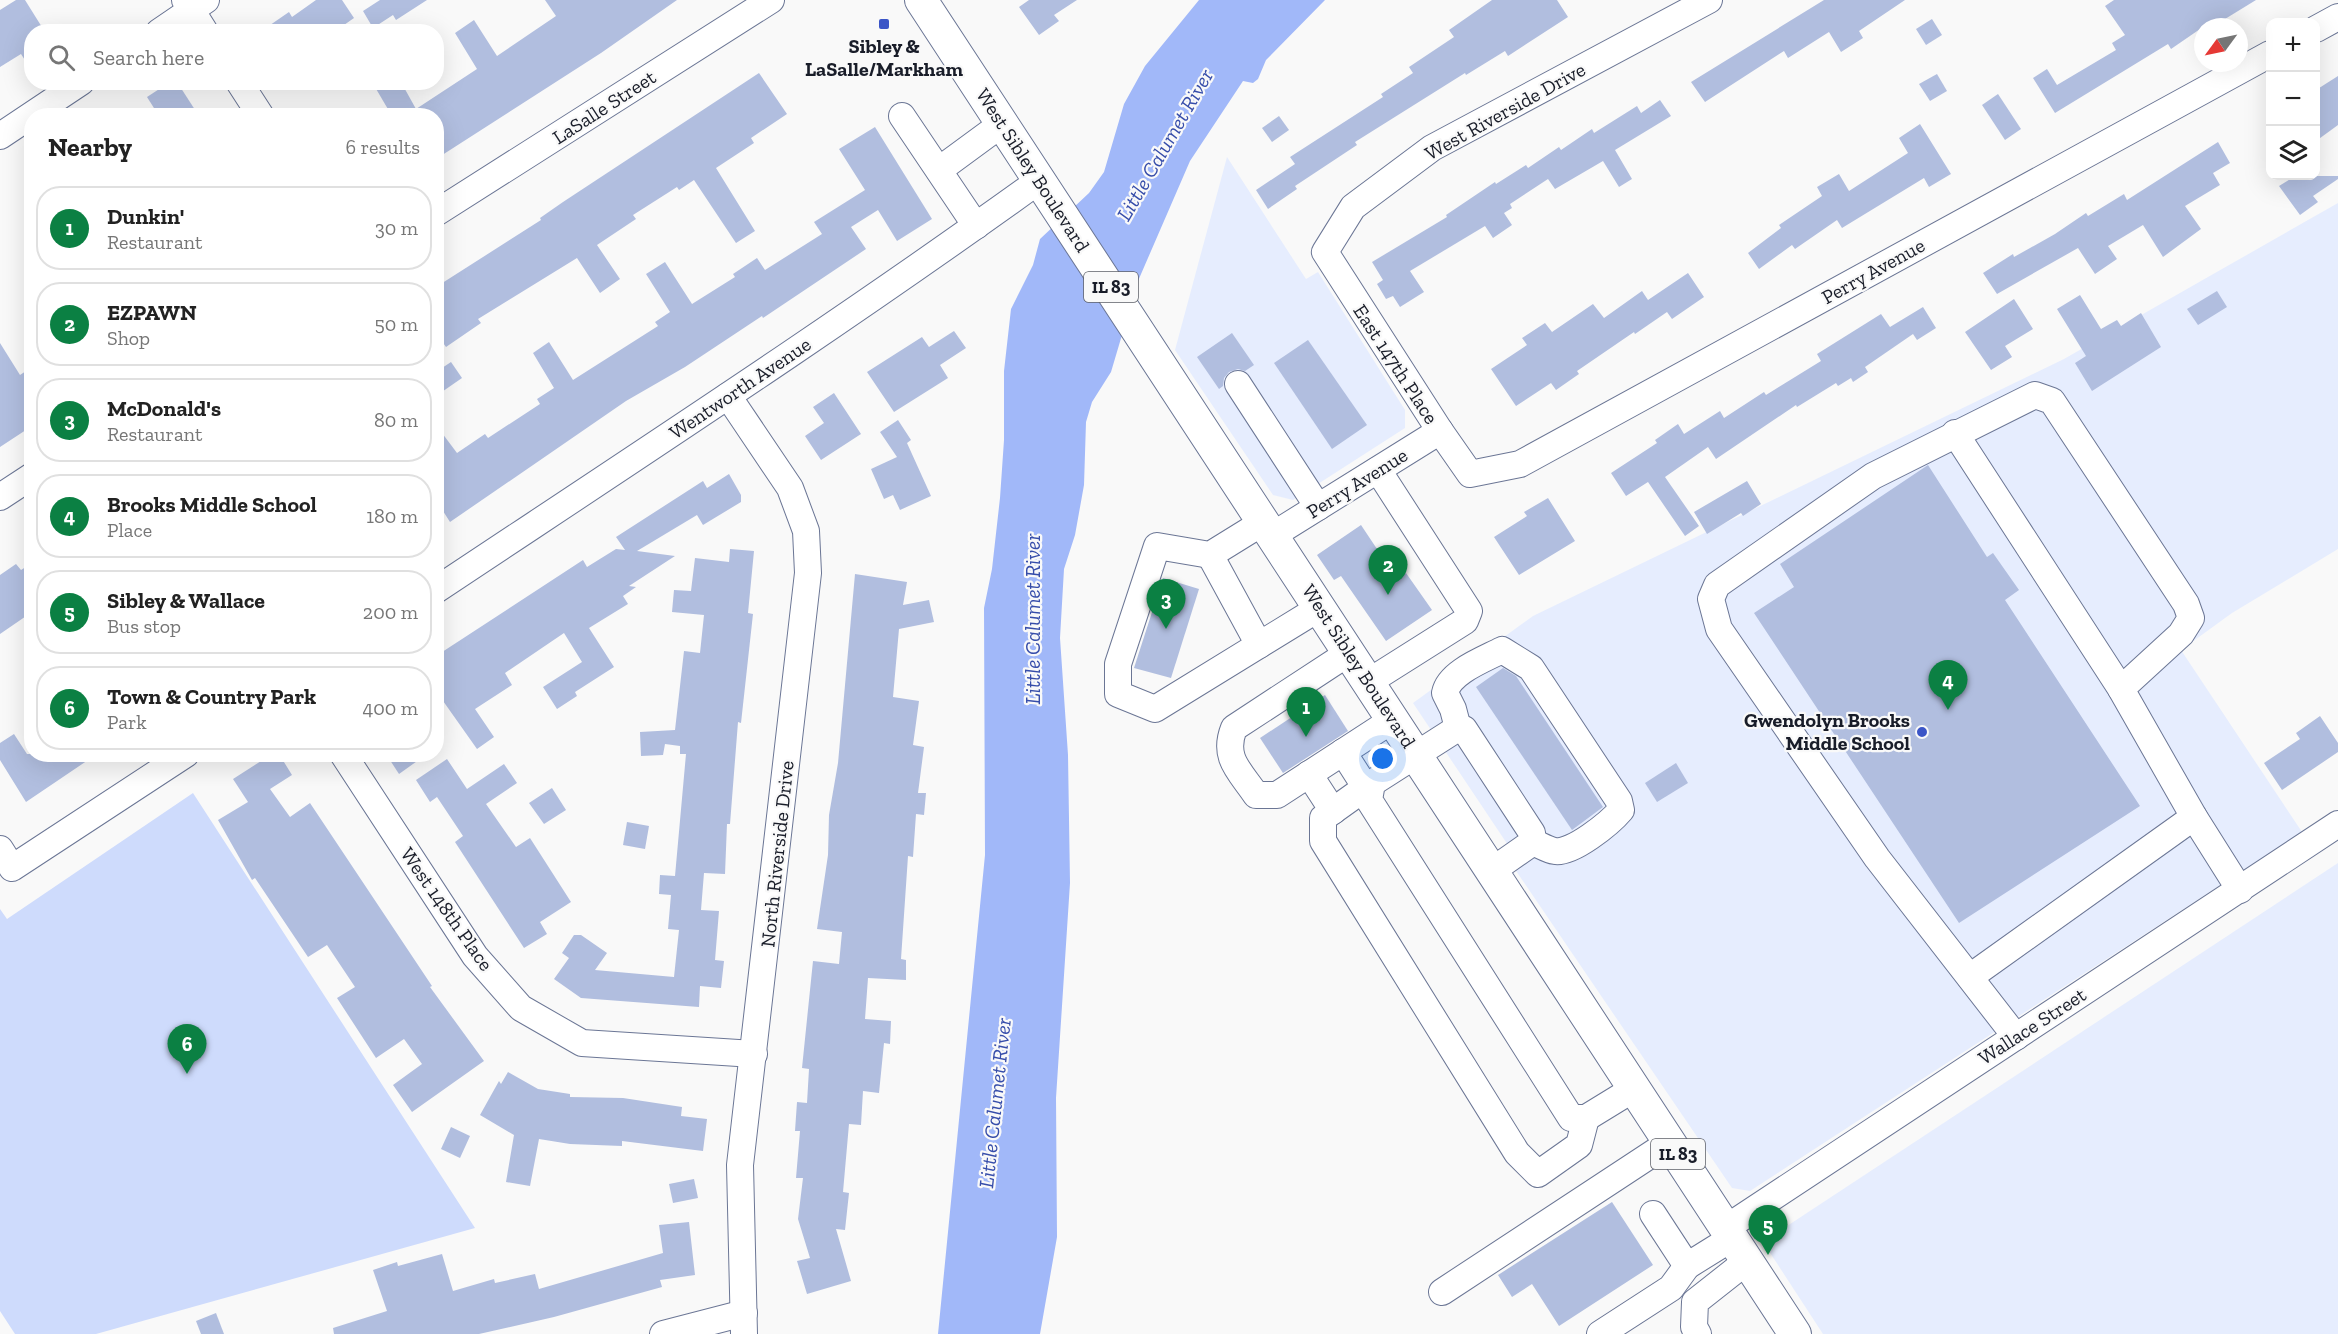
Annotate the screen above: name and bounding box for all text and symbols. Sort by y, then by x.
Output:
marker: Sibley & LaSalle/Markham [877,17,891,31]
north arrow [2194,18,2248,72]
map controls [2266,18,2320,180]
button: + [2266,18,2320,72]
search box [24,24,444,90]
place label: Sibley & LaSalle/Markham [805,34,964,81]
icon: search [45,41,78,74]
text: Search here [93,44,204,71]
street label: West Riverside Drive [1421,57,1589,165]
street label: LaSalle Street [548,64,661,149]
water label: Little Calumet River [1111,64,1219,225]
button: − [2266,72,2320,126]
street label: West Sibley Boulevard [971,84,1095,256]
button: layers [2266,126,2320,180]
text: Nearby [48,131,132,163]
text: 6 results [346,135,420,159]
text: Dunkin' [107,203,184,230]
text: 1 [65,216,74,240]
text: 30 m [375,216,418,240]
text: Restaurant [107,230,203,254]
street label: Perry Avenue [1817,233,1929,309]
road number: IL 83 [1084,272,1138,302]
text: EZPAWN [107,299,197,326]
street label: East 147th Place [1348,300,1444,428]
text: 2 [64,312,75,336]
text: 50 m [374,312,418,336]
text: Shop [107,326,150,350]
street label: Wentworth Avenue [665,332,815,444]
text: McDonald's [107,395,221,422]
text: 3 [64,408,75,432]
text: 80 m [374,408,418,432]
text: Restaurant [107,422,203,446]
street label: Perry Avenue [1302,443,1412,523]
text: Brooks Middle School [107,491,317,518]
text: 4 [64,504,75,528]
text: 180 m [366,504,418,528]
text: Place [107,518,152,542]
water label: Little Calumet River [1020,533,1045,704]
pin: 2 [1368,546,1408,595]
pin: 3 [1146,580,1186,629]
street label: West Sibley Boulevard [1297,580,1421,752]
text: Sibley & Wallace [107,587,265,614]
text: 5 [64,600,75,624]
text: 200 m [363,600,418,624]
text: Bus stop [107,614,181,638]
pin: 4 [1928,660,1968,710]
text: Town & Country Park [107,683,316,710]
pin: 1 [1286,688,1326,737]
text: 6 [64,696,75,720]
text: 400 m [362,696,418,720]
place label: Gwendolyn Brooks Middle School [1744,708,1910,755]
text: Park [107,710,147,734]
marker: Gwendolyn Brooks Middle School [1915,725,1929,739]
your location [1368,744,1397,773]
street label: North Riverside Drive [755,759,799,949]
street label: West 148th Place [396,843,498,975]
street label: Wallace Street [1974,982,2091,1070]
water label: Little Calumet River [973,1016,1016,1189]
pin: 6 [168,1024,207,1074]
road number: IL 83 [1651,1139,1705,1169]
pin: 5 [1748,1206,1788,1255]

